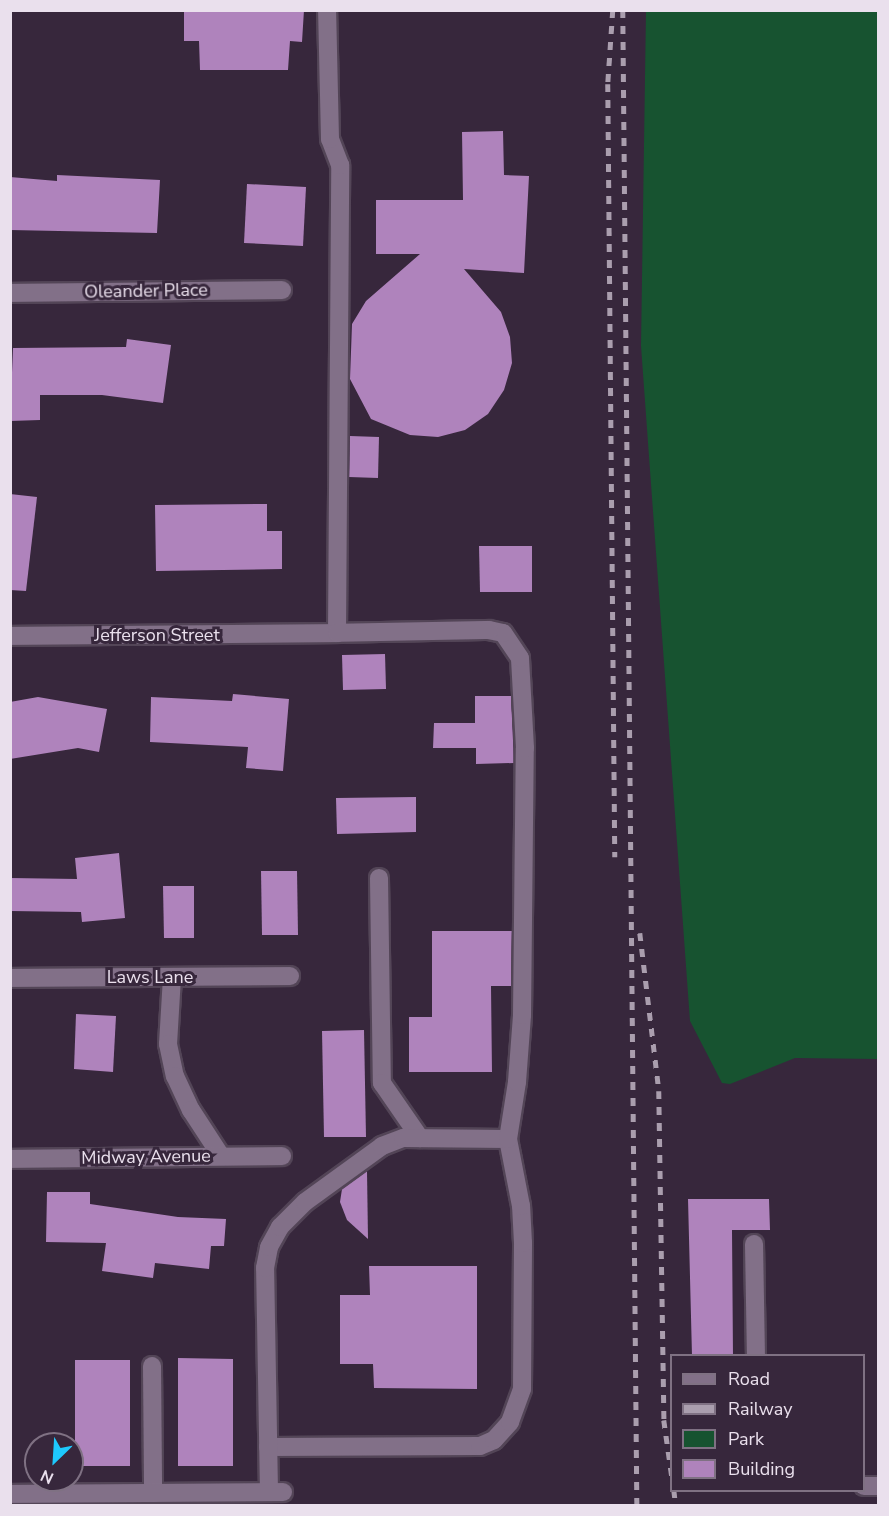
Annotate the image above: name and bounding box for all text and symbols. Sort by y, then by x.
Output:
street label: Oleander Place [84,279,208,303]
street label: Jefferson Street [94,624,220,646]
street label: Laws Lane [107,966,193,988]
street label: Midway Avenue [81,1145,211,1169]
legend [670,1354,865,1492]
text: Road [728,1367,770,1391]
text: Railway [728,1397,793,1421]
text: Park [728,1427,764,1451]
north arrow [24,1432,84,1492]
text: Building [728,1457,795,1481]
text: N [37,1464,57,1489]

